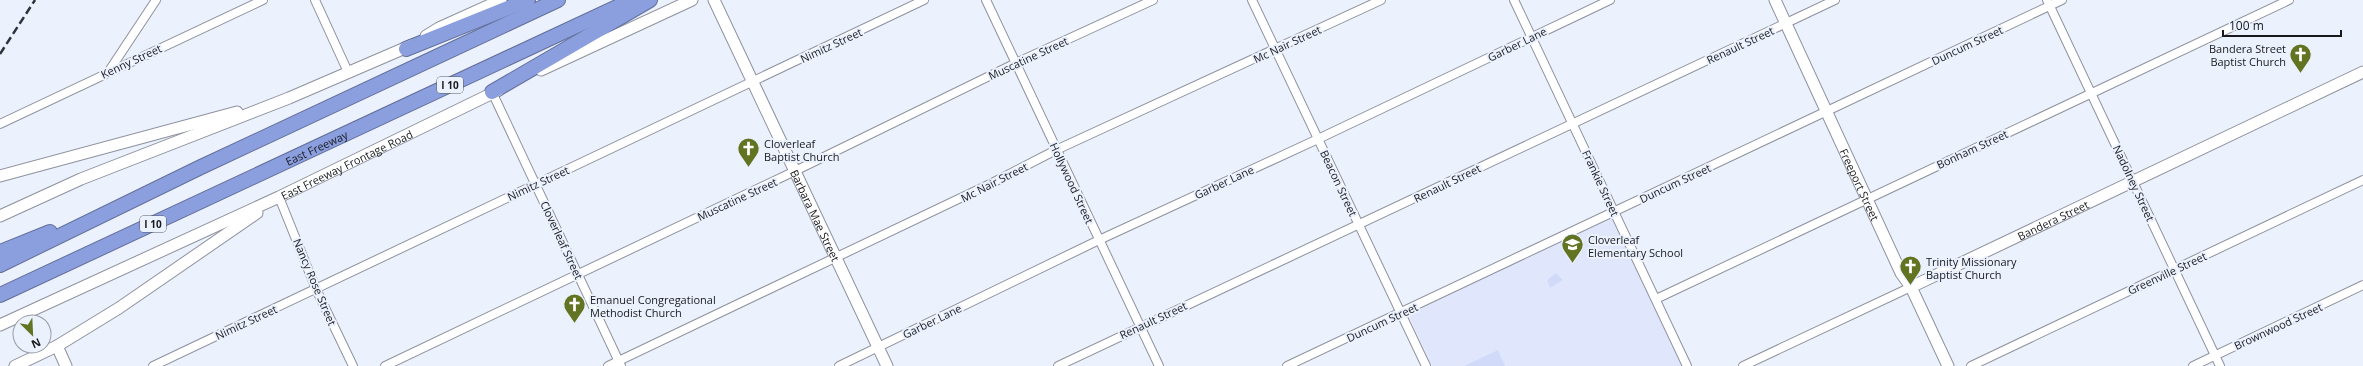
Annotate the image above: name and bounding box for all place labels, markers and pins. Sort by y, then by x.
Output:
place label: Bandera Street Baptist Church [2209,41,2286,69]
church icon: Bandera Street Baptist Church [2288,41,2314,74]
church icon: Cloverleaf Baptist Church [735,136,761,169]
place label: Cloverleaf Baptist Church [764,136,840,164]
school or university icon: Cloverleaf Elementary School [1560,232,1586,265]
place label: Cloverleaf Elementary School [1588,232,1683,260]
church icon: Trinity Missionary Baptist Church [1897,254,1923,287]
place label: Trinity Missionary Baptist Church [1926,254,2017,282]
church icon: Emanuel Congregational Methodist Church [562,292,588,325]
place label: Emanuel Congregational Methodist Church [590,292,716,320]

